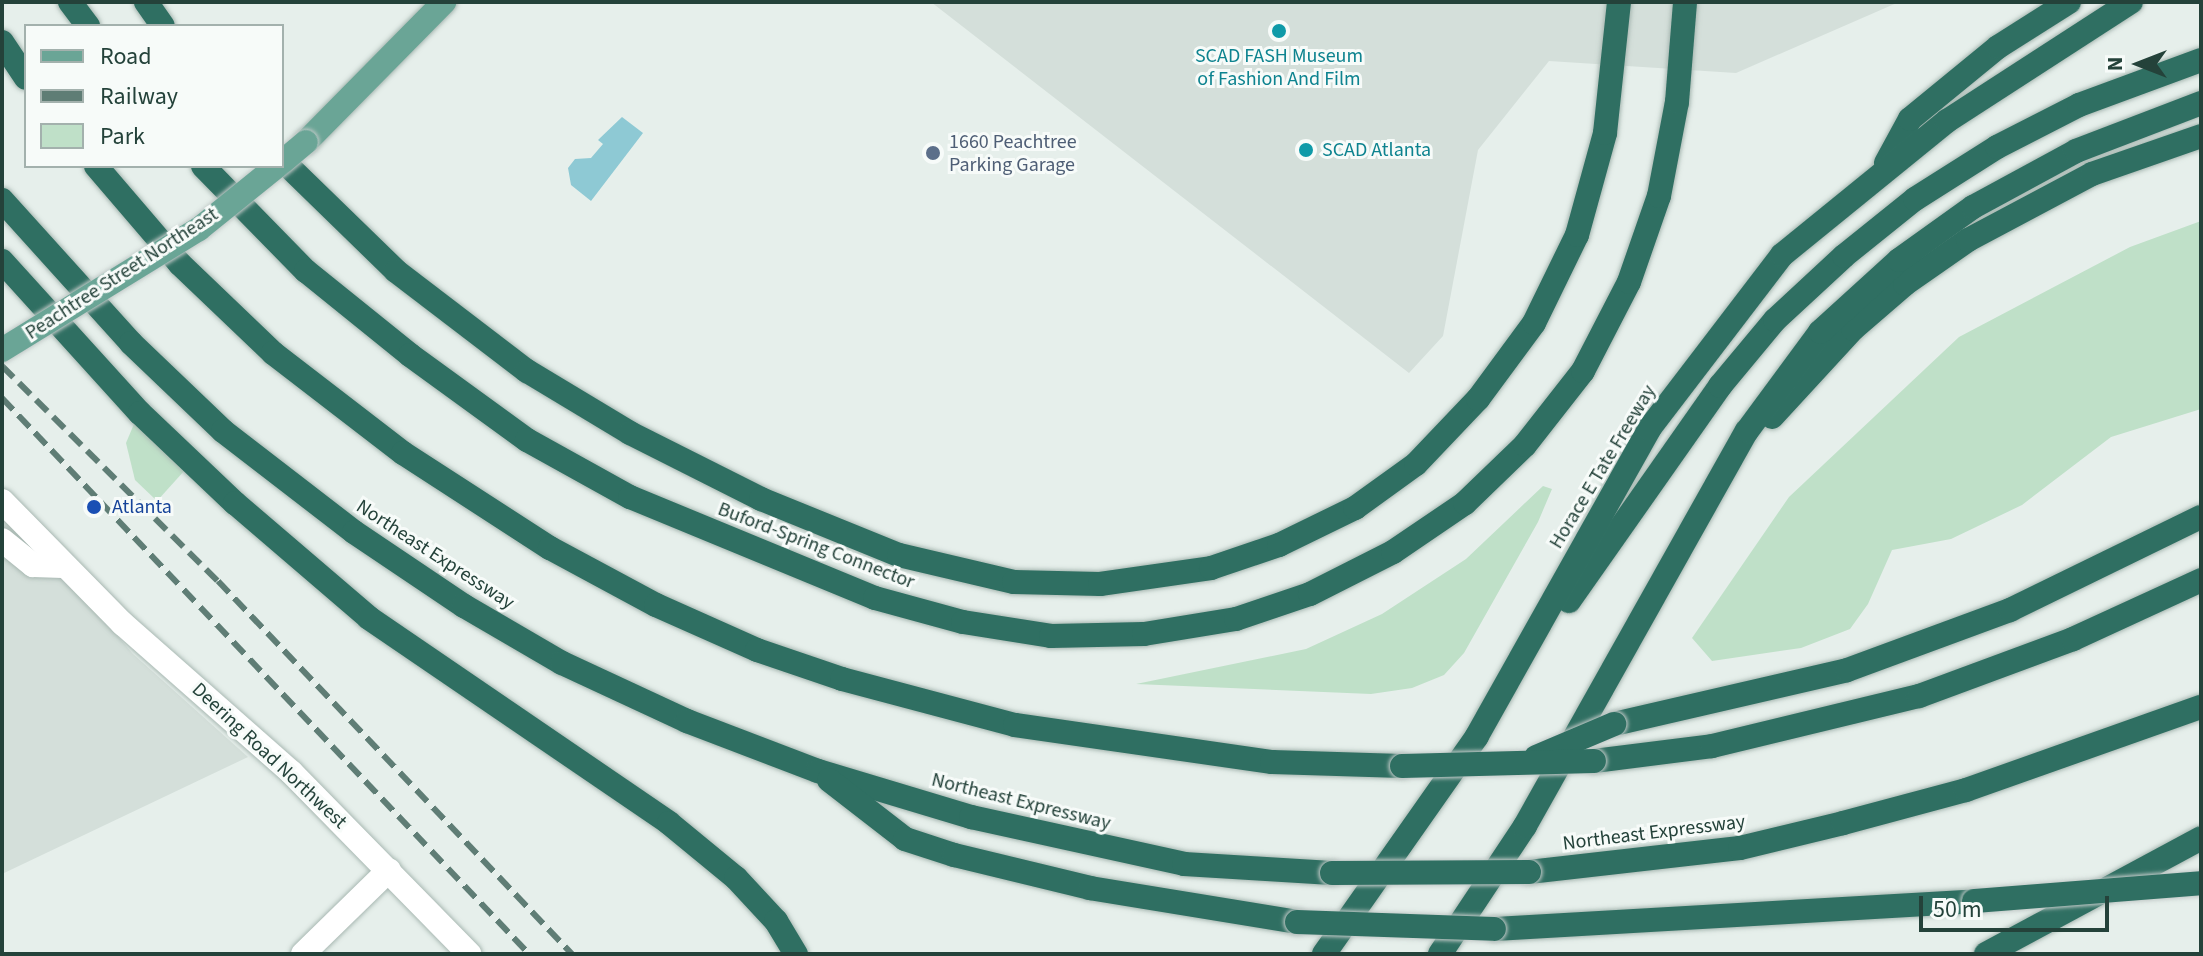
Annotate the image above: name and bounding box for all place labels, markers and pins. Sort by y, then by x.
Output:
marker: SCAD FASH Museum of Fashion And Film [1270,22,1288,40]
place label: SCAD FASH Museum of Fashion And Film [1195,44,1363,91]
place label: 1660 Peachtree Parking Garage [949,130,1077,177]
place label: SCAD Atlanta [1322,138,1431,162]
marker: SCAD Atlanta [1297,141,1315,159]
marker: 1660 Peachtree Parking Garage [924,144,942,162]
place label: Atlanta [112,495,172,519]
marker: Atlanta [83,496,105,518]

